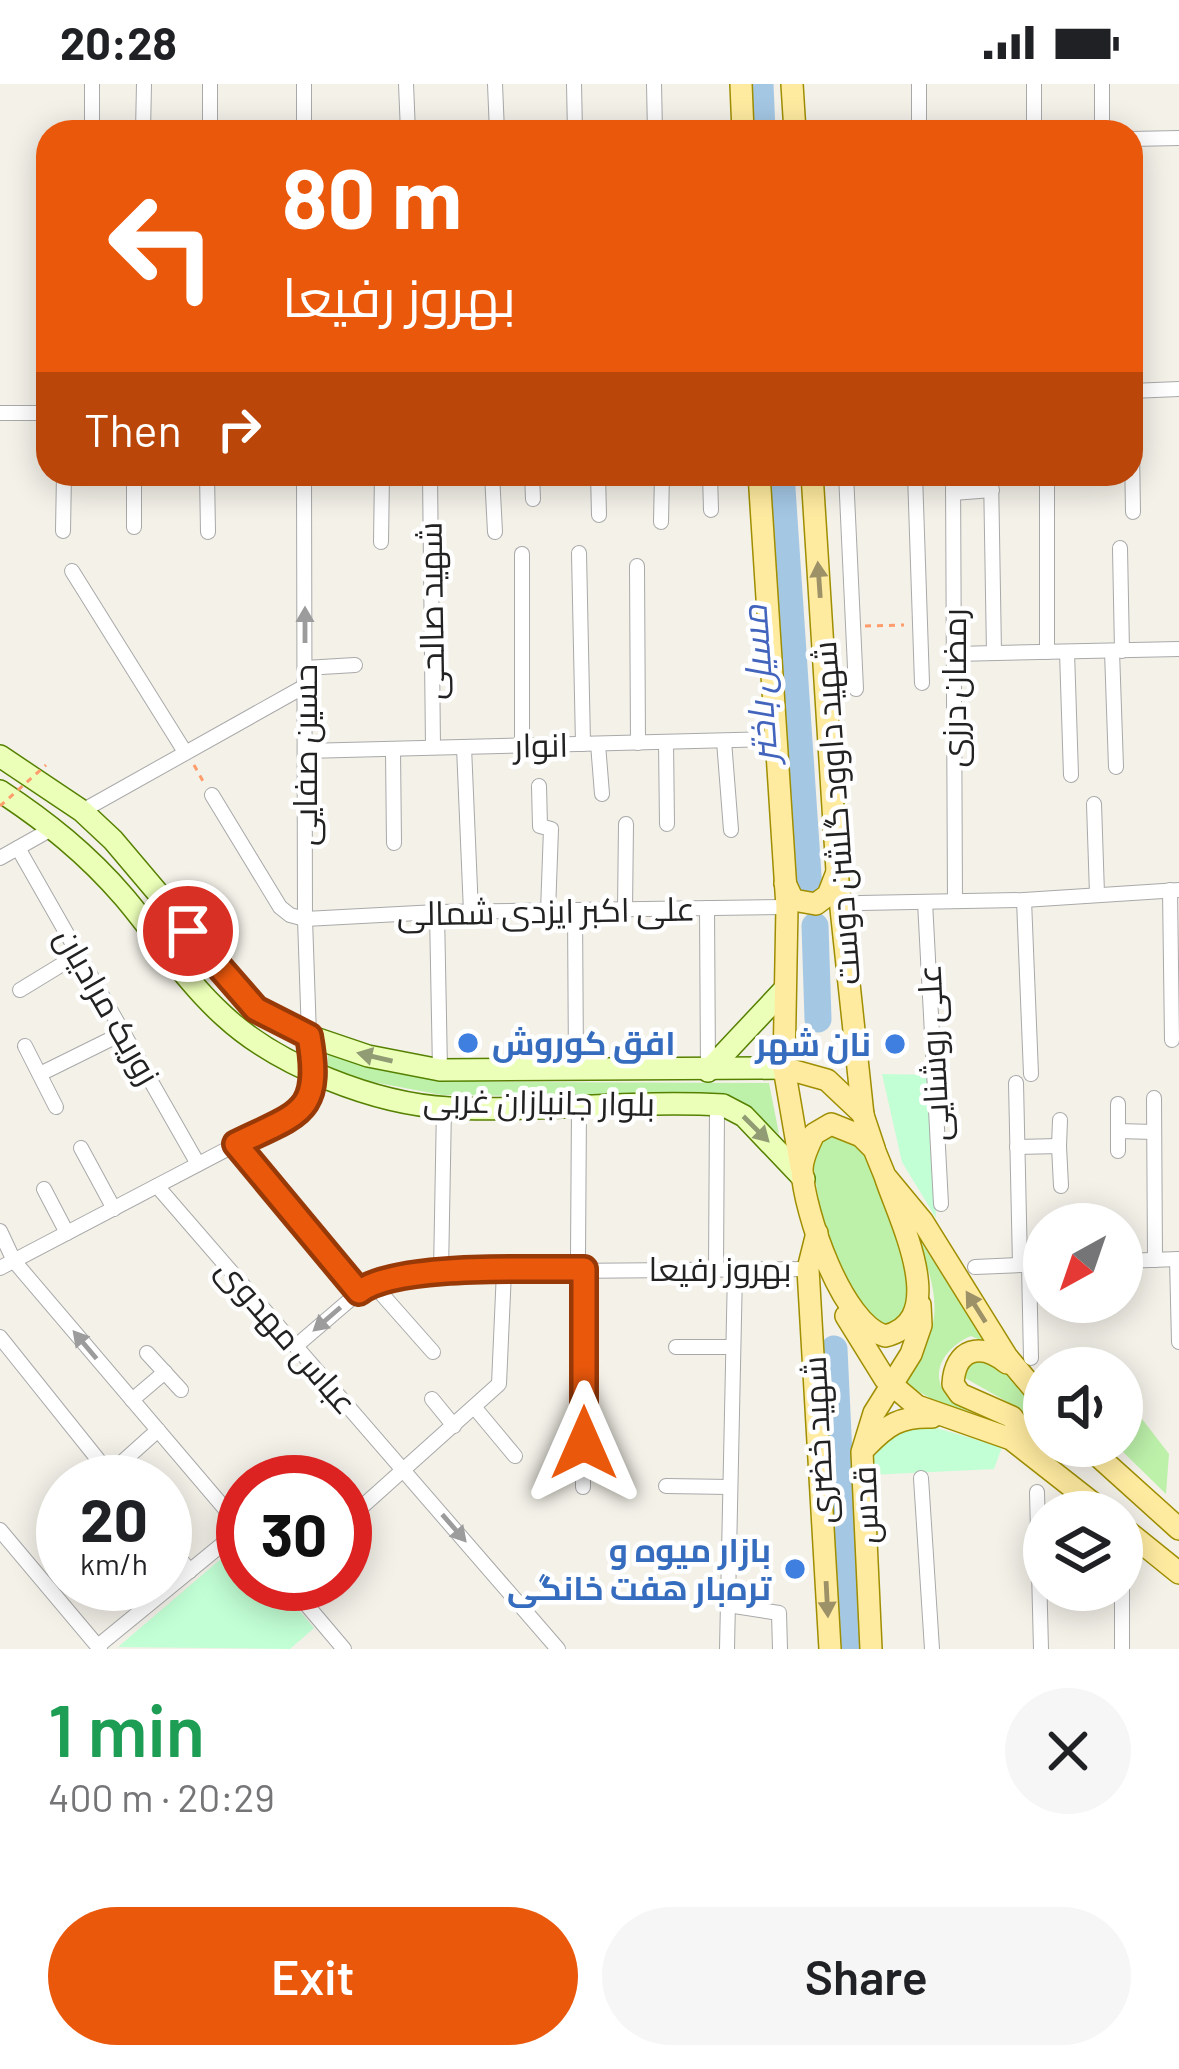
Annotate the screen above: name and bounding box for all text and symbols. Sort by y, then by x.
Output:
text: 20:28 [60,15,177,69]
text: 80 m [282,145,462,246]
icon: left [84,168,240,324]
text: بهروز رفیعا [282,263,516,328]
icon: right [206,396,272,462]
text: Then [84,402,182,456]
street label: شهید صالحی [408,522,454,700]
one-way arrow [809,560,828,598]
water label: مسیل باختر [730,603,787,769]
one-way arrow [295,605,314,643]
street label: رمضان درزی [933,608,974,768]
street label: شهید داوود گلشن دوست [803,640,869,986]
street label: حسین صفایی [284,664,326,846]
street label: انوار [511,724,569,766]
pin [137,880,239,982]
street label: علی اکبر ایزدی شمالی [396,887,696,935]
icon: arrive [155,898,221,964]
street label: زوریک مرادیان [47,920,170,1091]
street label: علی روشنایی [907,964,959,1142]
place label: افق کوروش [492,1022,675,1064]
place label: نان شهر [754,1023,871,1065]
marker: افق کوروش [455,1030,481,1056]
marker: نان شهر [882,1031,908,1057]
one-way arrow [356,1046,393,1065]
street label: بلوار جانبازان غربی [423,1079,655,1125]
one-way arrow [741,1114,770,1142]
north arrow [1023,1203,1143,1323]
map controls [1023,1203,1143,1611]
street label: بهروز رفیعا [649,1248,791,1289]
street label: عباس مهدوی [208,1249,366,1423]
one-way arrow [965,1291,987,1323]
one-way arrow [312,1305,342,1331]
one-way arrow [73,1330,99,1360]
button: sound [1023,1347,1143,1467]
street label: شهید خضری [793,1355,842,1525]
position arrow [521,1380,647,1506]
speed limit sign: 30 [216,1455,372,1611]
street label: قدس [843,1465,887,1545]
text: 20 [80,1482,148,1554]
button: layers [1023,1491,1143,1611]
one-way arrow [440,1513,466,1543]
place label: بازار میوه و تره‌بار هفت خانگی [507,1529,772,1608]
text: km/h [80,1545,148,1581]
marker: بازار میوه و تره‌بار هفت خانگی [782,1556,808,1582]
one-way arrow [818,1581,837,1619]
text: 1 min [48,1685,205,1771]
button: close [1005,1688,1131,1814]
text: 400 m · 20:29 [48,1773,275,1820]
button: Exit [48,1907,578,2045]
button: Share [602,1907,1131,2045]

